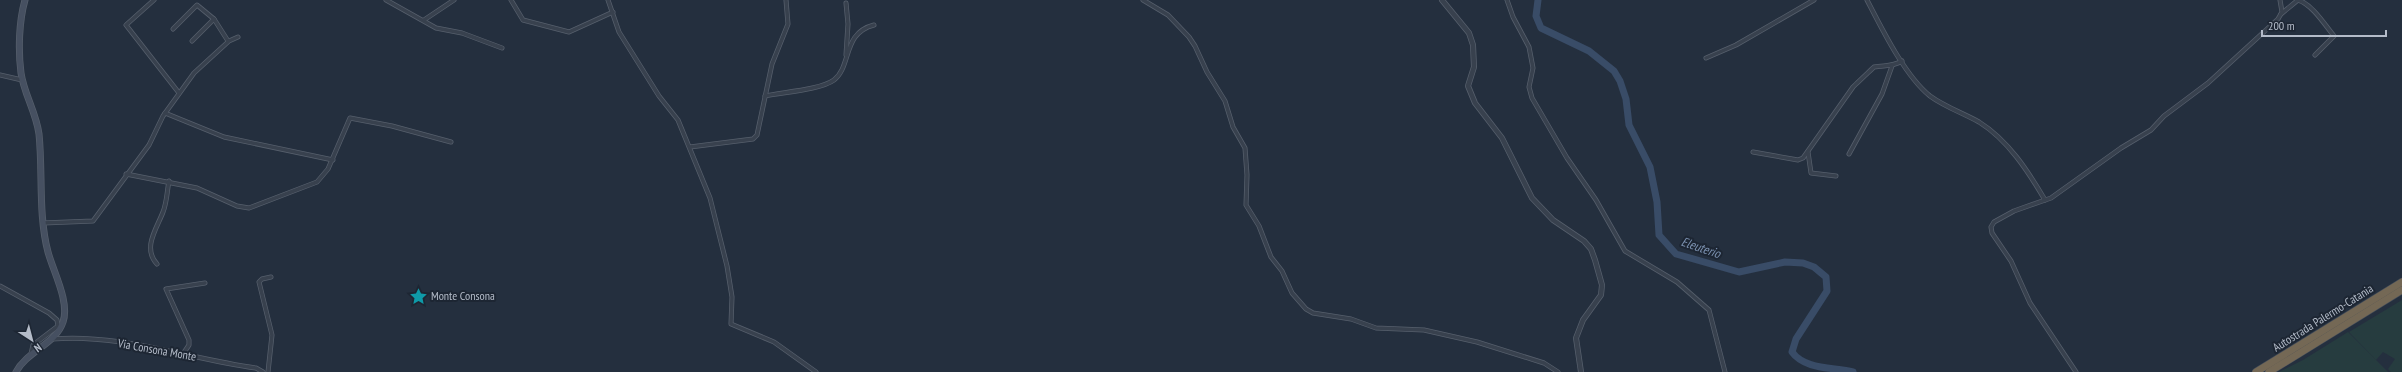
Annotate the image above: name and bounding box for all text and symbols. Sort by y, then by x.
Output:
scale bar [2262,12,2386,38]
text: 200 m [2268,18,2295,33]
water label: Eleuterio [1679,233,1724,263]
street label: Autostrada Palermo-Catania [2270,280,2376,355]
place icon: Monte Consona [408,286,428,306]
place label: Monte Consona [431,288,495,303]
north arrow [12,320,52,360]
street label: Via Consona Monte [116,335,197,364]
text: N [31,341,44,356]

